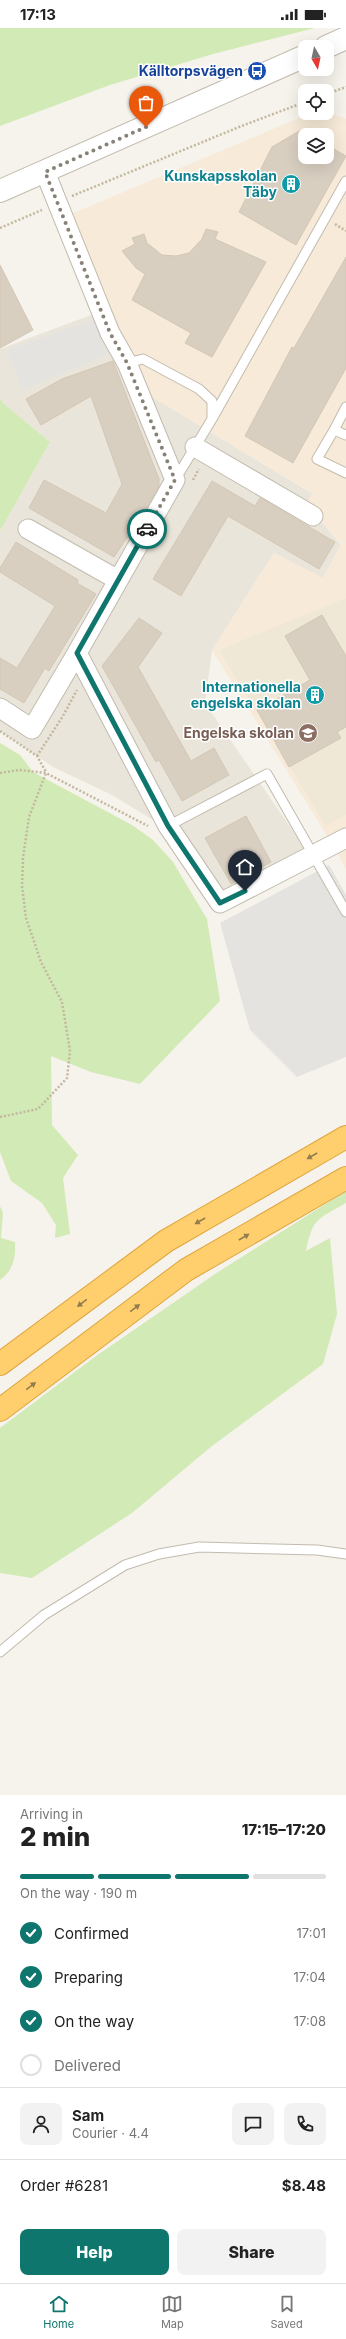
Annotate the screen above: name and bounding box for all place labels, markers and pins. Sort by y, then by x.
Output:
bus stop icon: Källtorpsvägen [246,60,268,82]
place label: Källtorpsvägen [139,62,243,79]
pin [129,86,163,127]
place label: Kunskapsskolan Täby [164,167,278,200]
building icon: Kunskapsskolan Täby [280,173,302,195]
place label: Internationella engelska skolan [191,678,301,711]
building icon: Internationella engelska skolan [304,684,326,706]
school or university icon: Engelska skolan [297,722,319,744]
place label: Engelska skolan [184,724,294,741]
pin [228,850,262,891]

